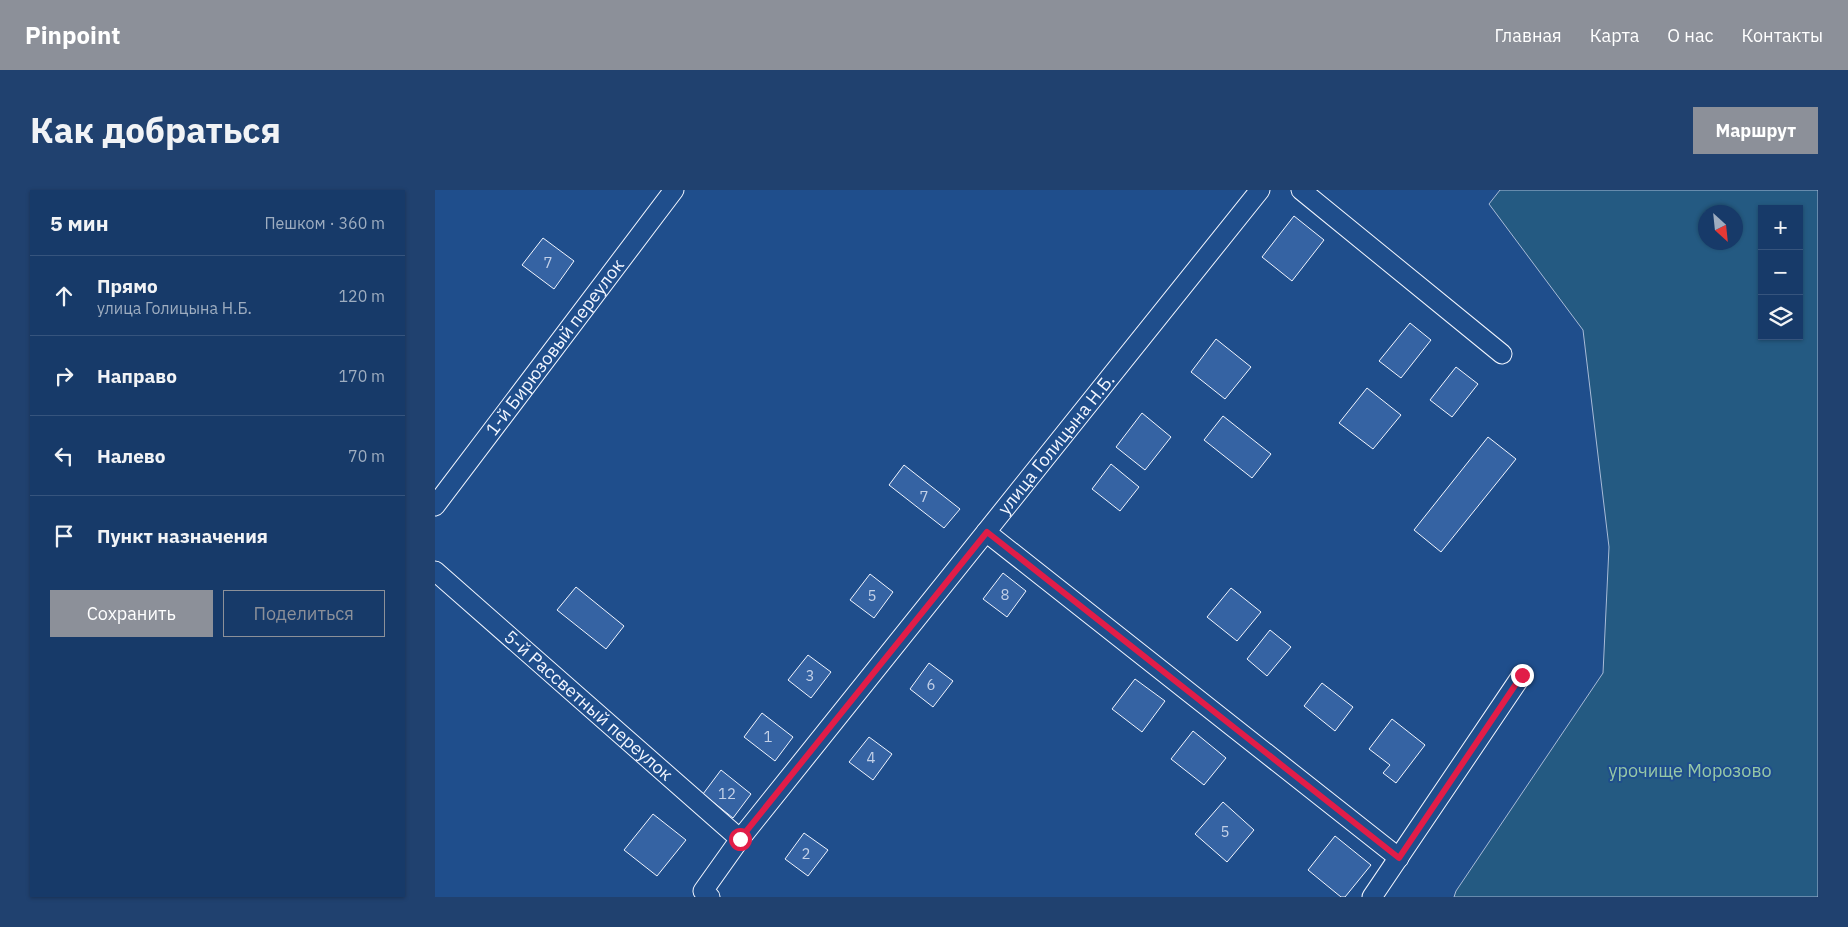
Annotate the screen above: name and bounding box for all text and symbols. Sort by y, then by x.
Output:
text: Pinpoint [25,19,120,51]
text: Главная [1494,24,1562,47]
text: Карта [1590,24,1639,47]
text: О нас [1667,24,1714,47]
text: Контакты [1742,24,1823,47]
text: Как добраться [30,107,281,153]
button: Маршрут [1693,107,1818,154]
north arrow [1698,205,1743,250]
map controls [1758,205,1803,340]
button: + [1758,205,1803,250]
text: 5 мин [50,209,109,237]
text: Пешком · 360 m [264,213,385,233]
button: − [1758,250,1803,295]
house number: 7 [543,253,553,272]
street label: 1-й Бирюзовый переулок [480,254,629,440]
text: Прямо [97,274,158,298]
icon: ahead [50,282,78,310]
text: 120 m [338,286,385,306]
button: layers [1758,295,1803,340]
text: улица Голицына Н.Б. [97,298,252,318]
icon: right [50,362,78,390]
text: Направо [97,364,177,388]
text: 170 m [338,366,385,386]
street label: улица Голицына Н.Б. [993,369,1119,519]
icon: left [50,442,78,470]
text: Налево [97,444,166,468]
text: 70 m [348,446,385,466]
house number: 7 [919,487,929,506]
icon: arrive [50,522,78,550]
text: Пункт назначения [97,524,268,548]
house number: 8 [1000,585,1010,604]
house number: 5 [867,586,877,605]
button: Сохранить [50,590,213,637]
button: Поделиться [223,590,385,637]
street label: 5-й Рассветный переулок [499,625,678,786]
route end [1511,664,1534,687]
house number: 3 [805,666,815,685]
house number: 6 [926,675,936,694]
house number: 1 [763,727,773,746]
house number: 4 [866,748,876,767]
park label: урочище Морозово [1608,759,1772,782]
house number: 12 [718,784,736,803]
house number: 5 [1220,822,1230,841]
route start [729,828,752,851]
house number: 2 [801,844,811,863]

